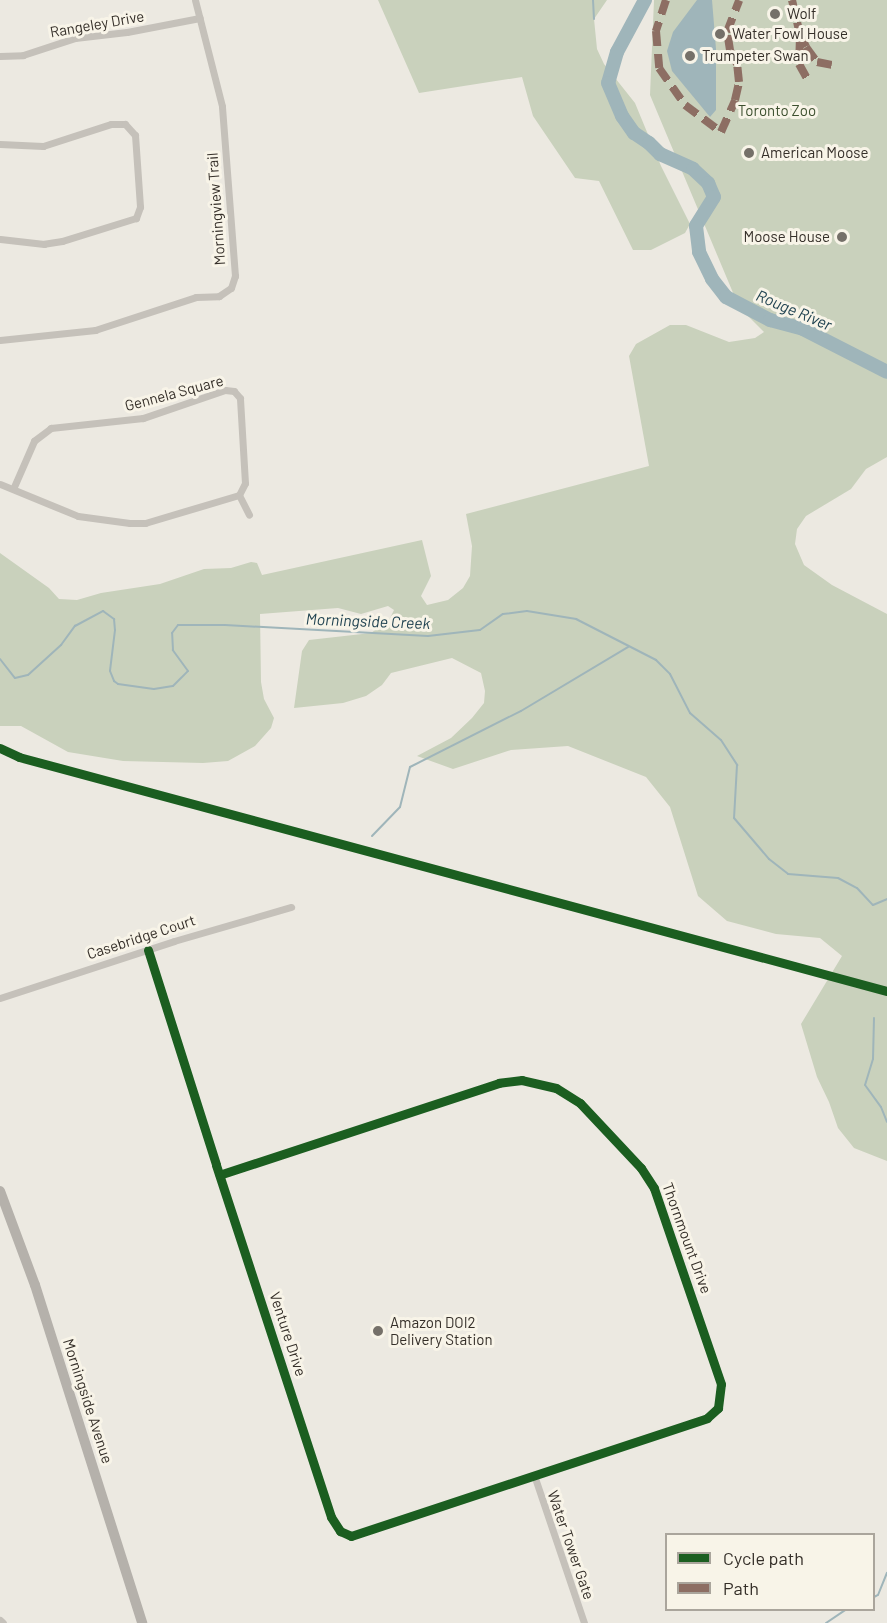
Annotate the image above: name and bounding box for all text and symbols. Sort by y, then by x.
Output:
place label: Wolf [787,5,816,23]
street label: Rangeley Drive [48,7,146,41]
marker: Wolf [768,7,782,21]
place label: Water Fowl House [732,25,848,43]
marker: Water Fowl House [713,27,727,41]
place label: Trumpeter Swan [702,47,809,65]
marker: Trumpeter Swan [683,49,697,63]
park label: Toronto Zoo [738,102,816,120]
place label: American Moose [761,144,869,162]
marker: American Moose [742,146,756,160]
street label: Morningview Trail [203,152,229,266]
place label: Moose House [743,228,830,246]
marker: Moose House [835,230,849,244]
water label: Rouge River [753,285,835,335]
street label: Gennela Square [123,371,225,415]
water label: Morningside Creek [305,609,431,633]
street label: Casebridge Court [84,911,198,963]
street label: Thornmount Drive [659,1180,715,1296]
street label: Venture Drive [266,1290,310,1378]
place label: Amazon DOI2 Delivery Station [390,1313,493,1348]
marker: Amazon DOI2 Delivery Station [371,1324,385,1338]
street label: Morningside Avenue [59,1336,117,1466]
street label: Water Tower Gate [544,1488,598,1602]
legend [665,1533,875,1611]
text: Cycle path [723,1547,804,1569]
text: Path [723,1577,759,1599]

